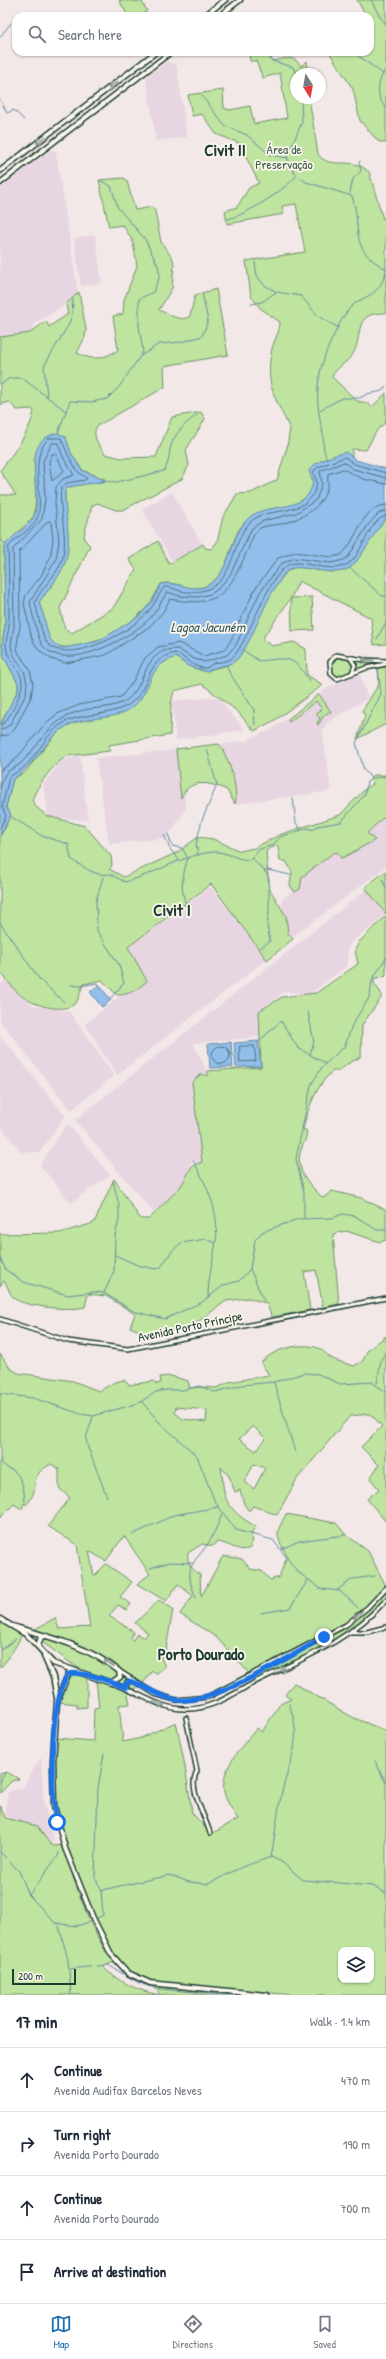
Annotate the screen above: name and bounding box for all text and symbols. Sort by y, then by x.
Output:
search box [12,12,374,56]
icon: search [26,23,48,45]
text: Search here [58,24,122,45]
north arrow [290,68,326,104]
one-way arrow [107,81,118,90]
one-way arrow [36,136,47,144]
district label: Civit II [204,138,246,161]
park label: Área de Preservação [255,140,313,173]
water label: Lagoa Jacuném [171,617,246,637]
one-way arrow [362,657,375,664]
district label: Civit I [153,898,191,921]
street label: Avenida Porto Príncipe [136,1306,244,1346]
one-way arrow [353,1611,364,1620]
route end [315,1628,333,1646]
district label: Porto Dourado [158,1642,244,1665]
one-way arrow [103,1659,114,1667]
one-way arrow [273,1667,285,1674]
one-way arrow [153,1701,165,1708]
route start [48,1813,66,1831]
map controls [338,1947,374,1983]
button: layers [338,1947,374,1983]
scale bar [12,1967,76,1986]
text: 200 m [18,1969,43,1983]
text: 17 min [16,2010,58,2033]
text: Walk · 1.4 km [310,2012,370,2030]
text: Continue [54,2060,102,2081]
icon: ahead [16,2069,38,2091]
text: 470 m [341,2071,370,2089]
text: Avenida Audifax Barcelos Neves [54,2081,202,2099]
text: Turn right [54,2124,110,2145]
icon: right [16,2133,38,2155]
text: 190 m [343,2135,370,2153]
text: Avenida Porto Dourado [54,2145,159,2163]
text: Continue [54,2188,102,2209]
icon: ahead [16,2197,38,2219]
text: 700 m [340,2199,370,2217]
text: Avenida Porto Dourado [54,2209,159,2227]
icon: arrive [16,2261,38,2283]
text: Arrive at destination [54,2261,166,2282]
tab: Map [50,2313,72,2351]
tab: Directions [173,2313,213,2351]
tab: Saved [313,2313,336,2351]

